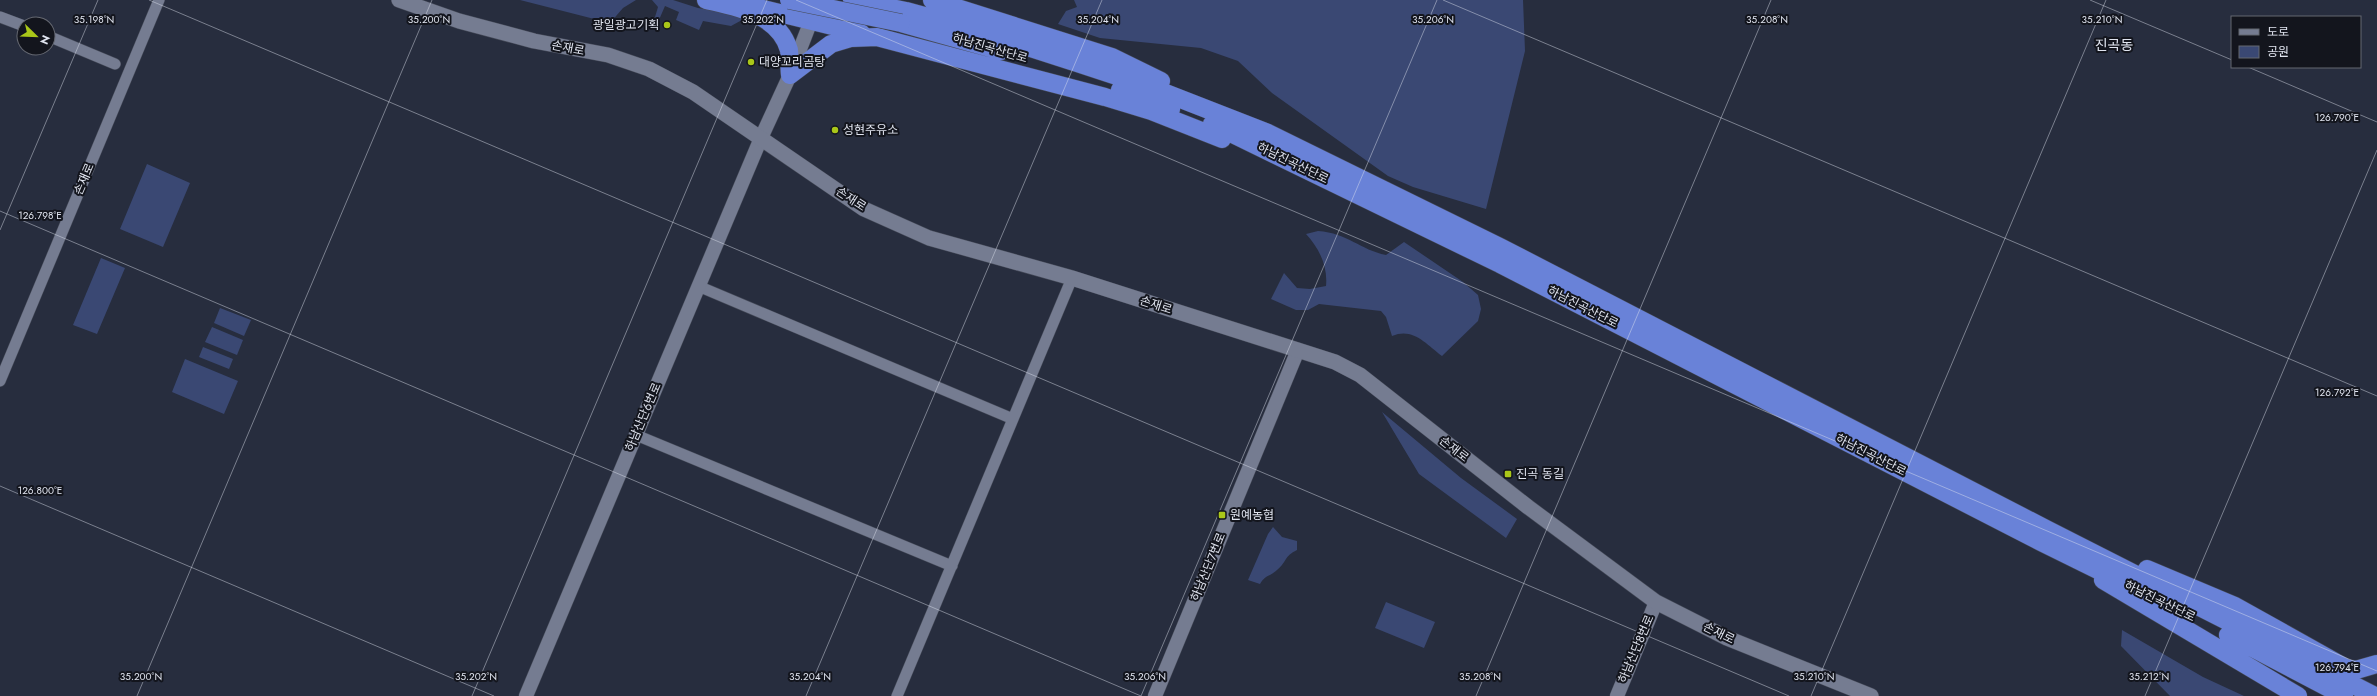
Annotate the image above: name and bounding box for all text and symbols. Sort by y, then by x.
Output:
text: 35.198°N [74,12,114,27]
text: 35.200°N [408,12,450,27]
text: 35.202°N [742,12,784,27]
text: 35.204°N [1077,12,1119,27]
text: 35.206°N [1412,12,1454,27]
text: 35.208°N [1746,12,1788,27]
text: 35.210°N [2082,12,2122,27]
north arrow [16,16,56,56]
place label: 광일광고기획 [593,16,659,34]
legend [2231,16,2361,68]
marker: 광일광고기획 [662,20,672,30]
text: 도로 [2267,23,2289,41]
street label: 하남진곡산단로 [950,29,1030,67]
text: N [36,33,54,47]
district label: 진곡동 [2095,35,2133,55]
street label: 손재로 [550,36,586,60]
text: 공원 [2267,43,2289,61]
place label: 대양꼬리곰탕 [759,53,825,71]
marker: 대양꼬리곰탕 [746,57,756,67]
text: 126.790°E [2315,110,2359,125]
place label: 성현주유소 [843,121,898,139]
marker: 성현주유소 [830,125,840,135]
street label: 하남진곡산단로 [1254,138,1332,188]
street label: 손재로 [69,160,99,198]
street label: 손재로 [832,182,870,216]
text: 126.798°E [18,208,62,223]
street label: 하남진곡산단로 [1544,281,1622,333]
street label: 손재로 [1137,291,1175,319]
street label: 하남산단6번로 [620,380,666,454]
text: 126.792°E [2315,385,2359,400]
street label: 하남진곡산단로 [1832,429,1910,481]
street label: 손재로 [1435,432,1473,466]
place label: 진곡 동길 [1516,465,1564,483]
marker: 진곡 동길 [1503,469,1513,479]
text: 126.800°E [18,483,62,498]
place label: 원예농협 [1230,506,1274,524]
marker: 원예농협 [1217,510,1227,520]
street label: 하남산단7번로 [1186,530,1230,604]
street label: 하남진곡산단로 [2121,576,2199,626]
street label: 하남산단8번로 [1613,612,1659,686]
street label: 손재로 [1700,618,1738,648]
text: 126.794°E [2315,660,2359,675]
text: 35.200°N [120,669,162,684]
text: 35.202°N [455,669,497,684]
text: 35.204°N [789,669,831,684]
text: 35.206°N [1124,669,1166,684]
text: 35.208°N [1459,669,1501,684]
text: 35.210°N [1794,669,1834,684]
text: 35.212°N [2129,669,2169,684]

